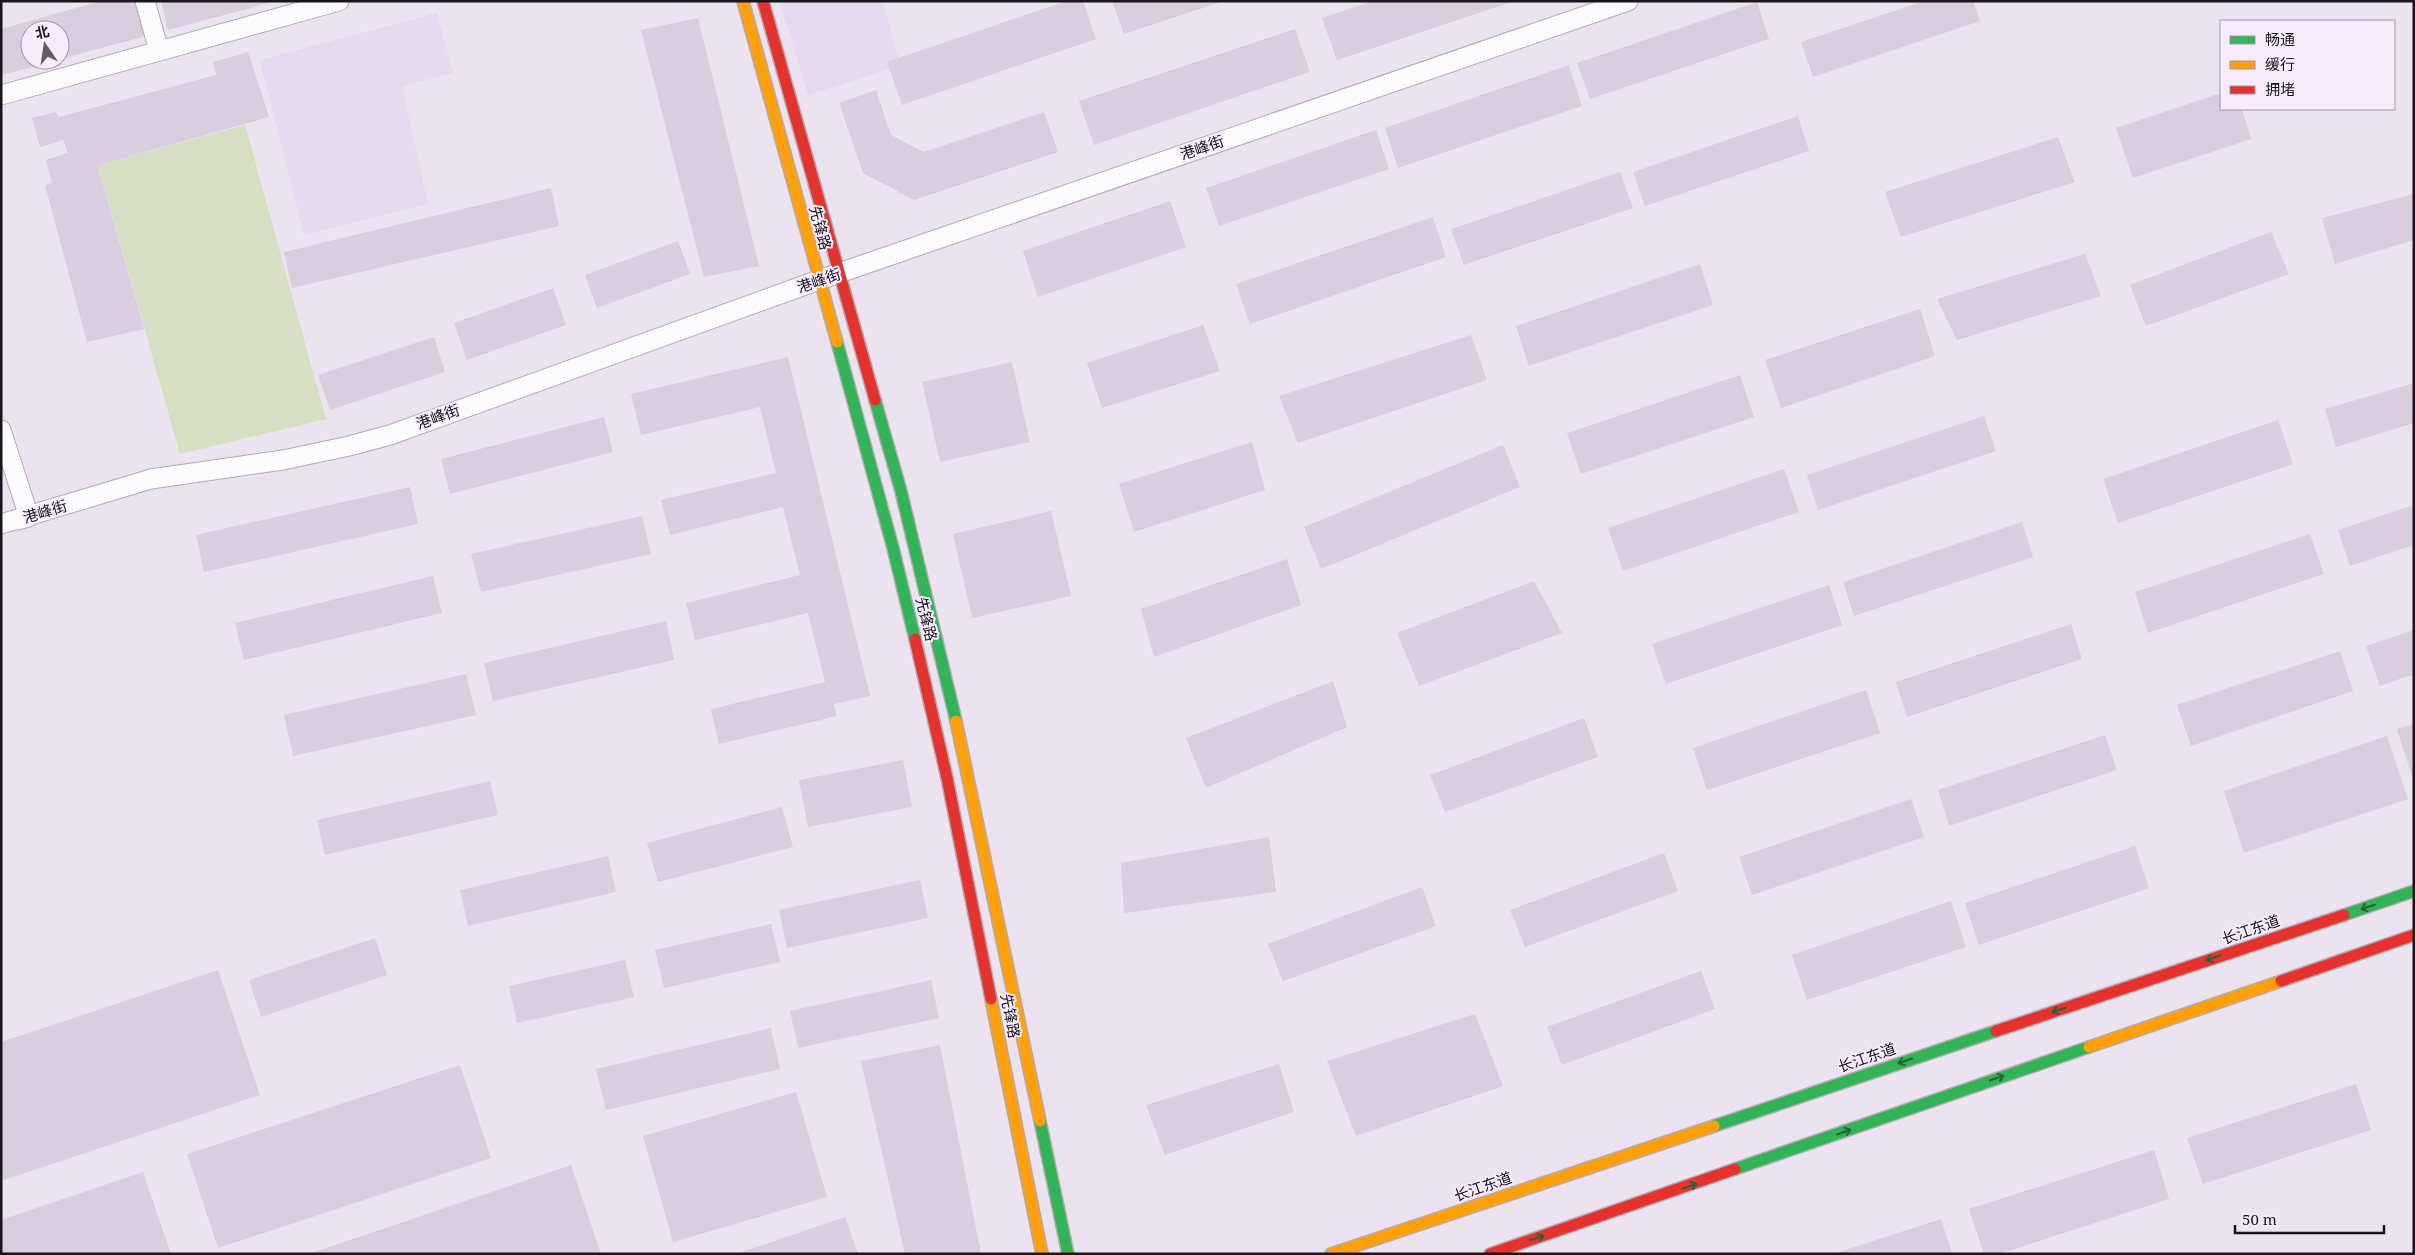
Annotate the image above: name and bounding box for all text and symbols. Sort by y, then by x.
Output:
north arrow [20,20,70,70]
legend [2220,20,2395,110]
text: 北 [33,21,51,43]
text: 畅通 [2265,29,2295,49]
text: 缓行 [2265,54,2295,74]
text: 拥堵 [2265,79,2295,99]
street label: 港峰街 [1177,130,1226,164]
street label: 先锋路 [805,203,836,252]
street label: 港峰街 [794,263,843,297]
street label: 港峰街 [413,399,462,433]
street label: 港峰街 [20,495,69,527]
street label: 先锋路 [912,594,942,643]
one-way arrow [2360,903,2376,912]
street label: 长江东道 [2219,910,2282,948]
one-way arrow [2206,954,2222,964]
street label: 先锋路 [997,992,1025,1040]
one-way arrow [2052,1006,2068,1015]
street label: 长江东道 [1835,1038,1898,1076]
one-way arrow [1898,1057,1914,1067]
one-way arrow [1989,1073,2004,1082]
one-way arrow [1835,1127,1851,1136]
street label: 长江东道 [1451,1167,1514,1205]
one-way arrow [1682,1181,1697,1190]
scale bar [2235,1202,2384,1234]
text: 50 m [2242,1209,2277,1229]
one-way arrow [1528,1233,1544,1243]

